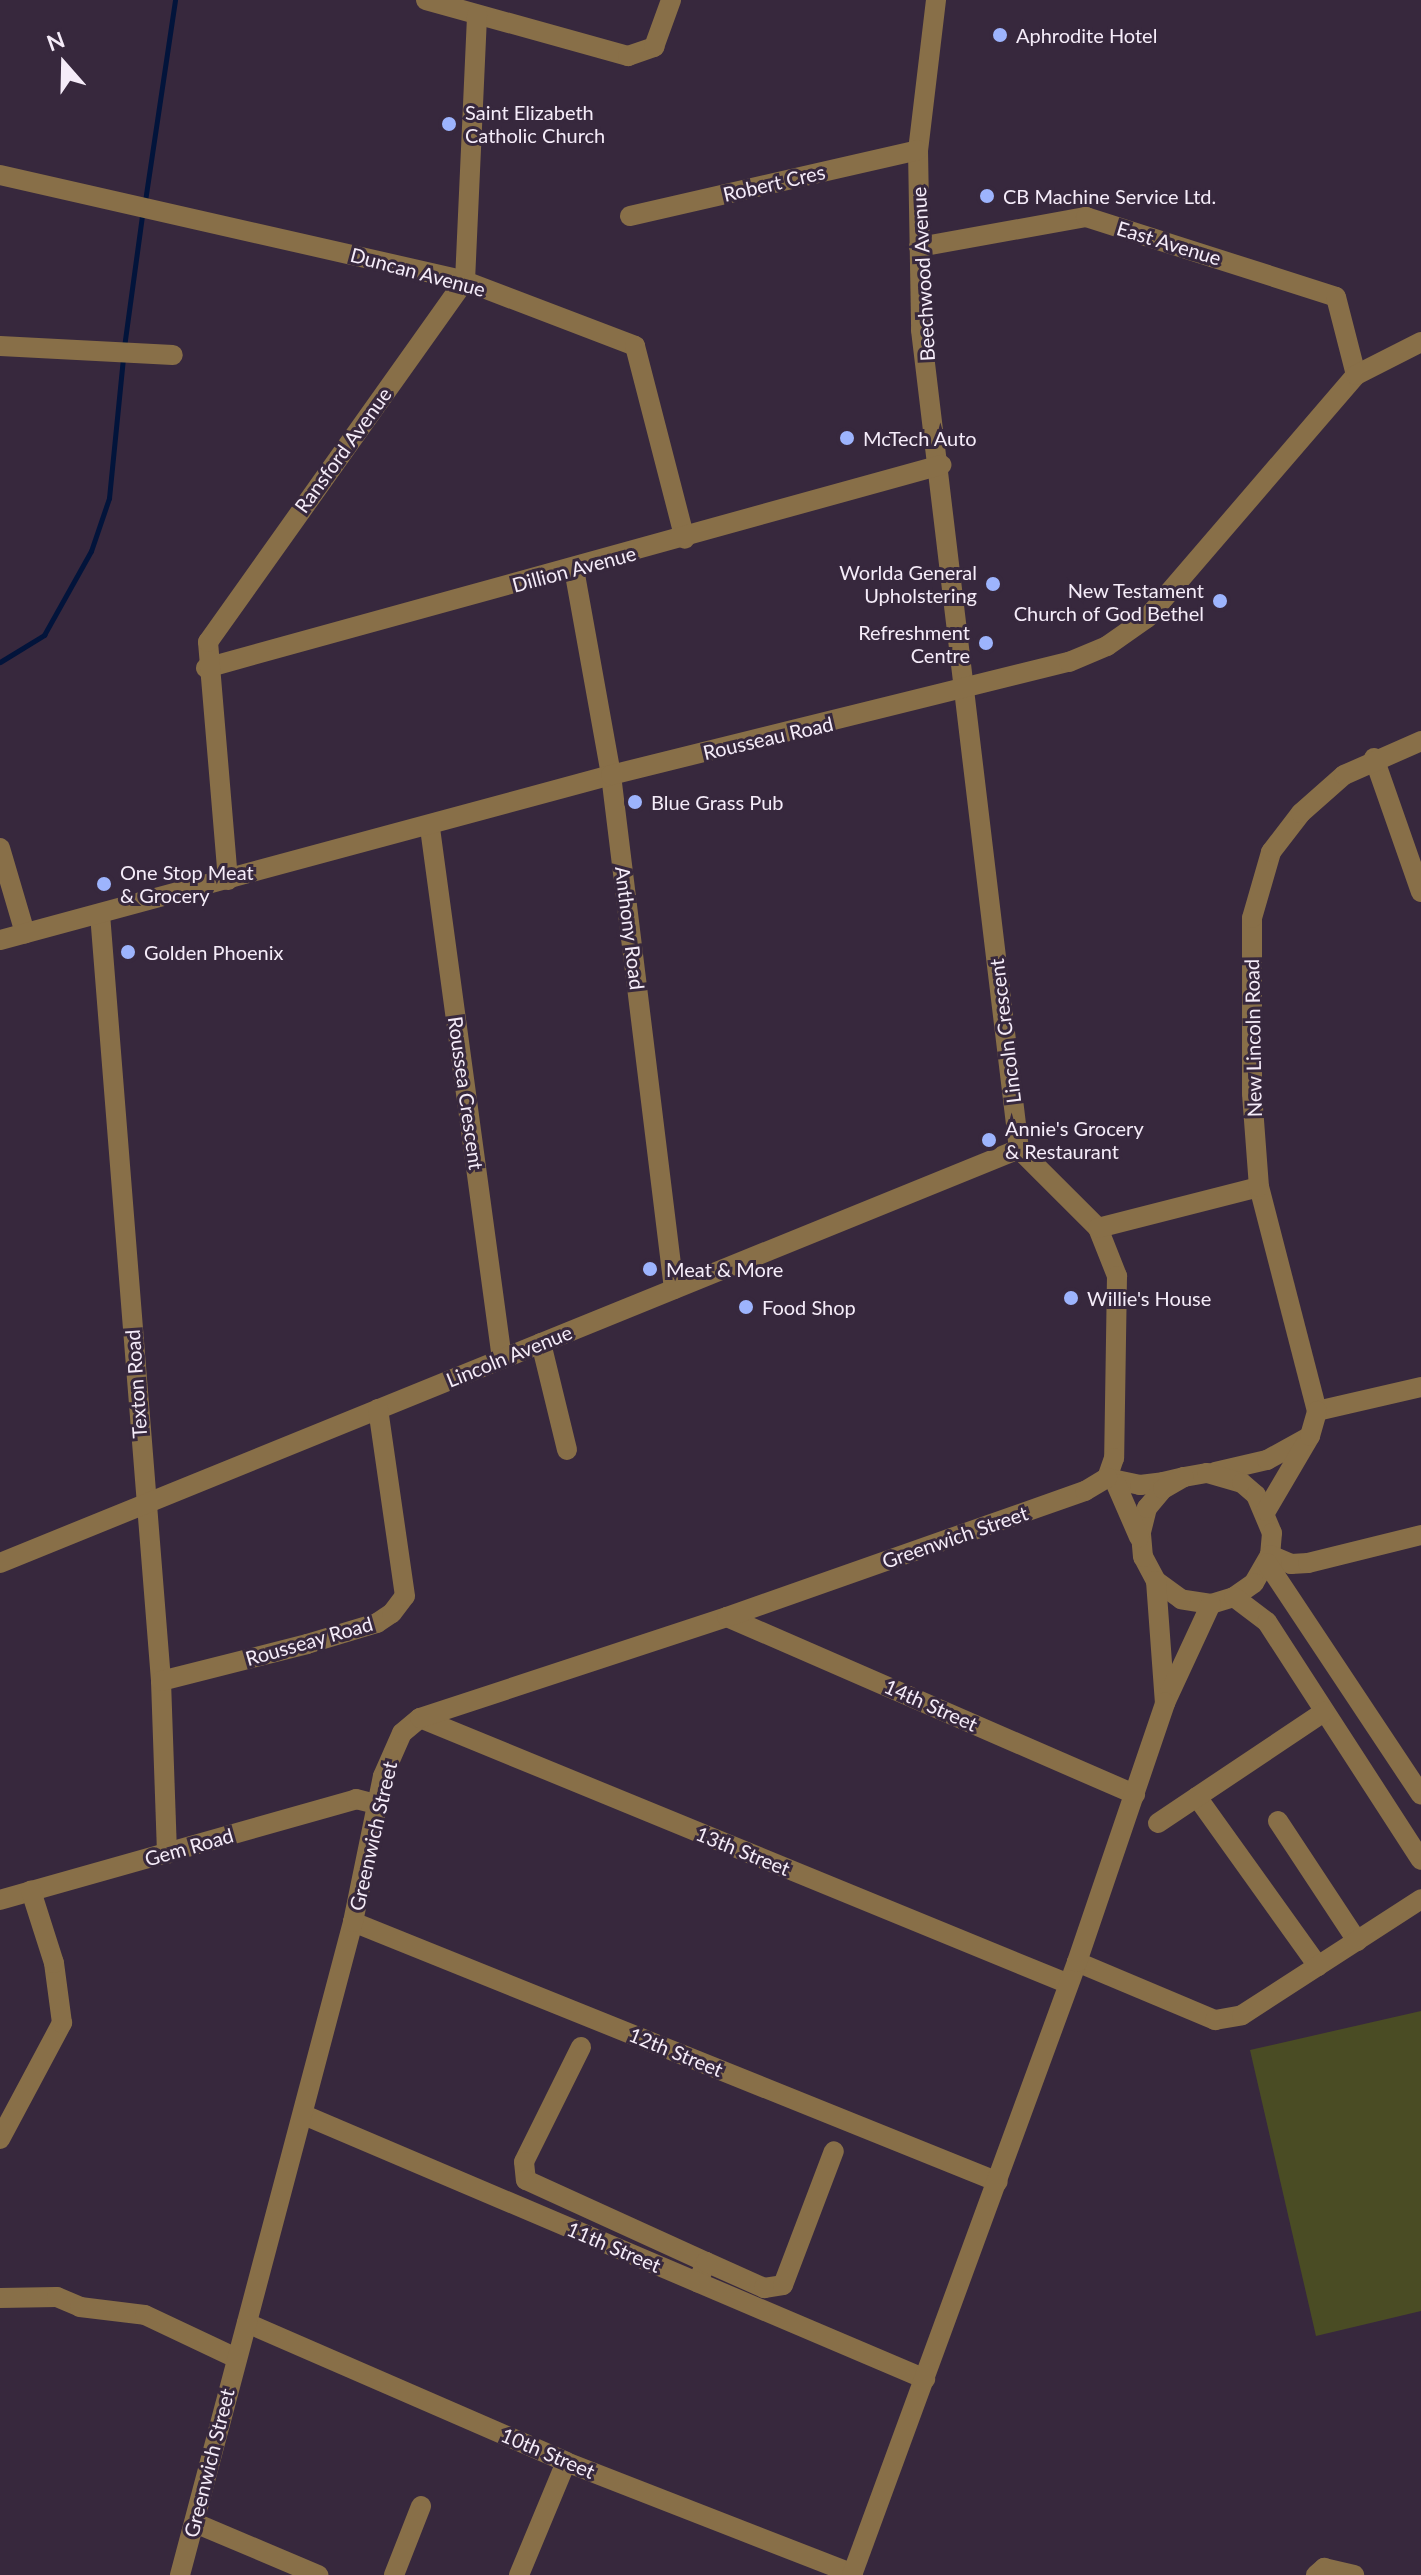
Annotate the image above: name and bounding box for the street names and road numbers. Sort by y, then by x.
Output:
street label: Robert Cres [721,160,827,206]
street label: Beechwood Avenue [906,186,940,362]
street label: East Avenue [1114,216,1224,270]
street label: Duncan Avenue [348,242,488,302]
street label: Ransford Avenue [289,382,397,518]
street label: Dillion Avenue [509,541,639,597]
street label: Rousseau Road [701,711,835,765]
street label: Anthony Road [610,865,650,991]
street label: Lincoln Crescent [984,957,1026,1105]
street label: New Lincoln Road [1240,959,1266,1117]
street label: Roussea Crescent [443,1015,489,1171]
street label: Lincoln Avenue [442,1320,576,1392]
street label: Texton Road [120,1329,152,1439]
street label: Greenwich Street [879,1501,1031,1573]
street label: Rousseay Road [242,1611,376,1671]
street label: 14th Street [881,1674,981,1736]
street label: Greenwich Street [344,1759,402,1913]
street label: 13th Street [692,1821,794,1881]
street label: Gem Road [142,1823,236,1871]
street label: 12th Street [625,2022,727,2082]
street label: 11th Street [564,2217,664,2277]
street label: Greenwich Street [179,2386,239,2540]
street label: 10th Street [498,2423,598,2483]

